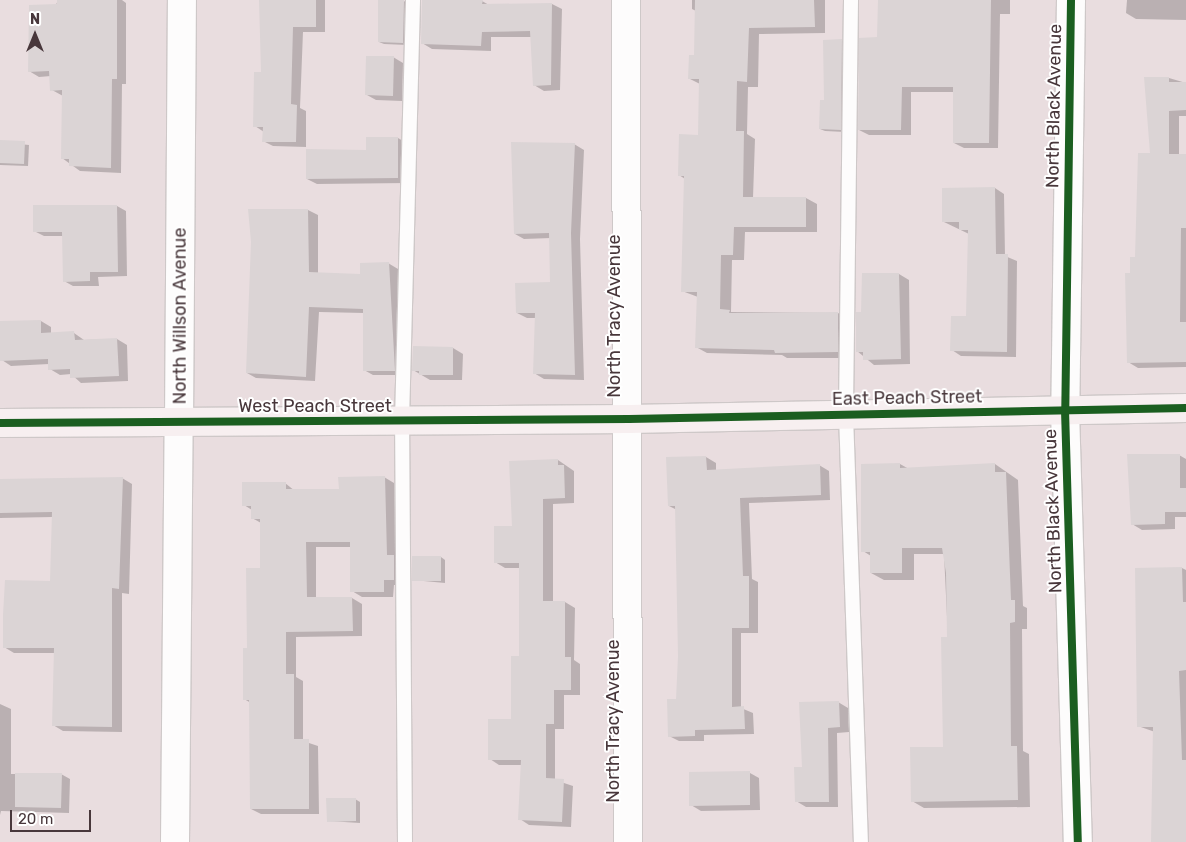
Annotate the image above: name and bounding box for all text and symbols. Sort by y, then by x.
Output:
north arrow [10,10,60,60]
text: N [30,11,40,28]
street label: North Black Avenue [1042,23,1066,189]
street label: North Willson Avenue [169,227,191,405]
street label: North Tracy Avenue [603,234,625,398]
street label: East Peach Street [832,386,982,410]
street label: West Peach Street [238,395,392,417]
street label: North Black Avenue [1039,428,1067,594]
street label: North Tracy Avenue [602,639,624,803]
scale bar [12,800,94,832]
text: 20 m [18,810,53,828]

